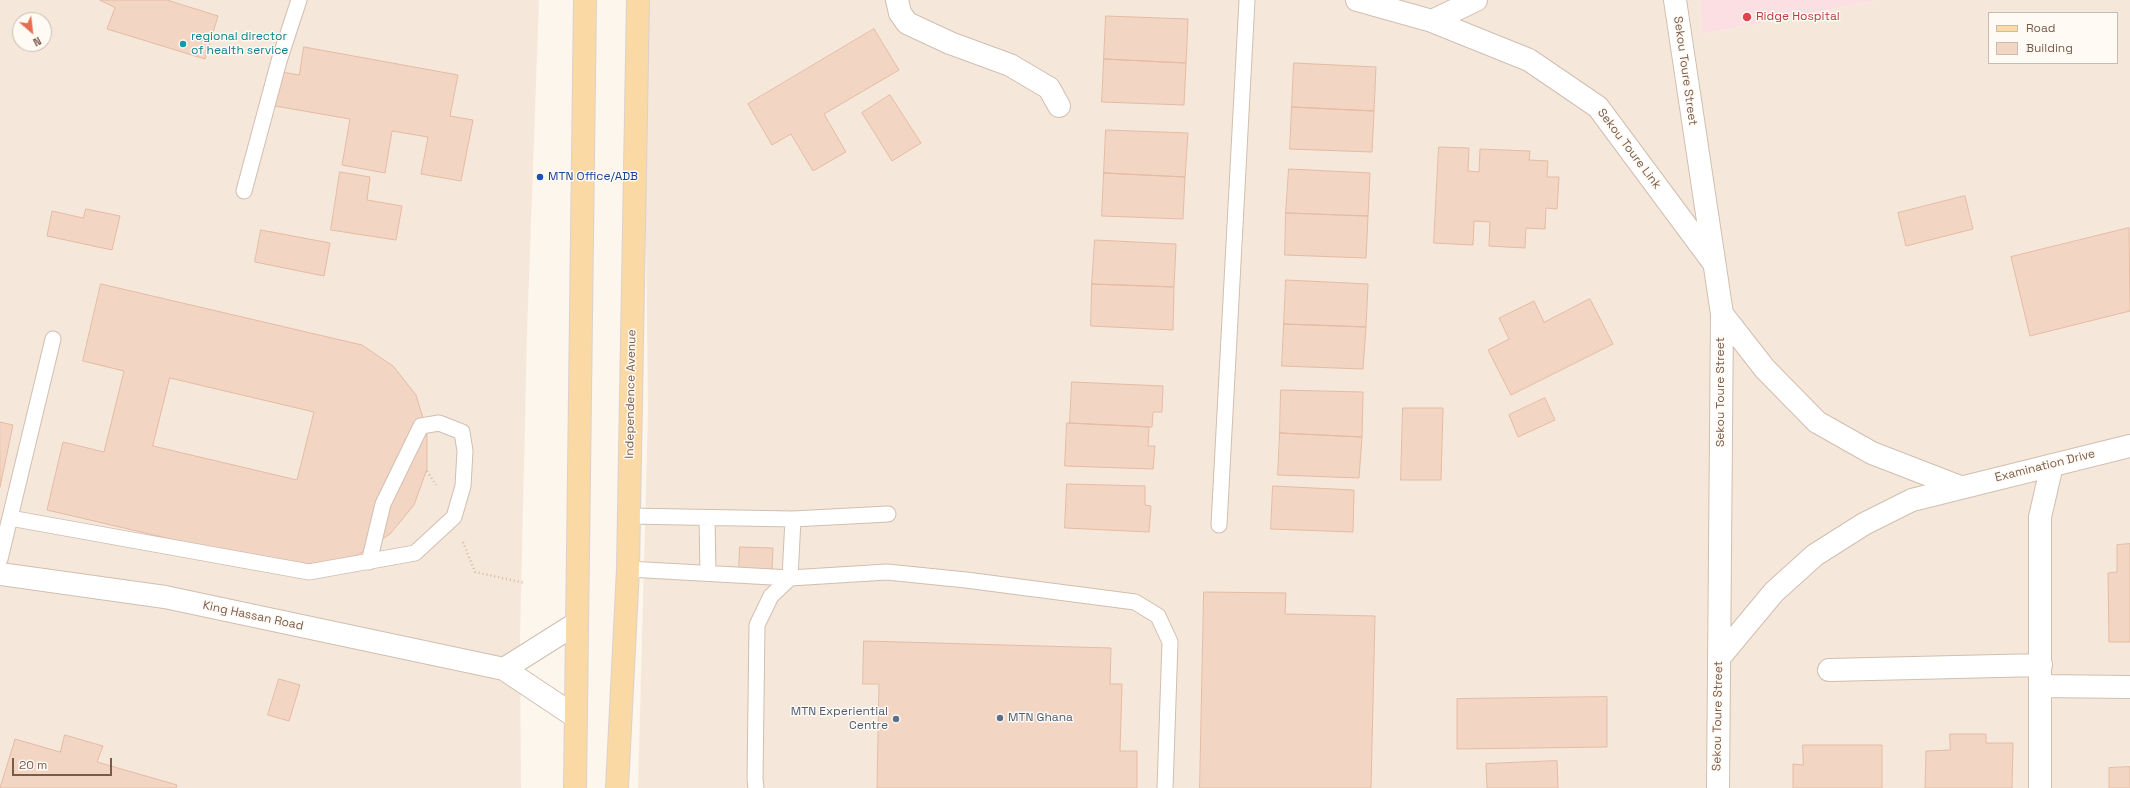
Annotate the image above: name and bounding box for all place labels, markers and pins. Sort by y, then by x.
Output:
place label: Ridge Hospital [1756,10,1840,24]
marker: Ridge Hospital [1741,11,1753,23]
place label: regional director of health service [191,30,288,58]
marker: regional director of health service [178,39,188,49]
place label: MTN Office/ADB [548,170,638,184]
marker: MTN Office/ADB [535,172,545,182]
place label: MTN Experiential Centre [791,705,888,733]
place label: MTN Ghana [1008,711,1073,725]
marker: MTN Ghana [995,713,1005,723]
marker: MTN Experiential Centre [891,714,901,724]

